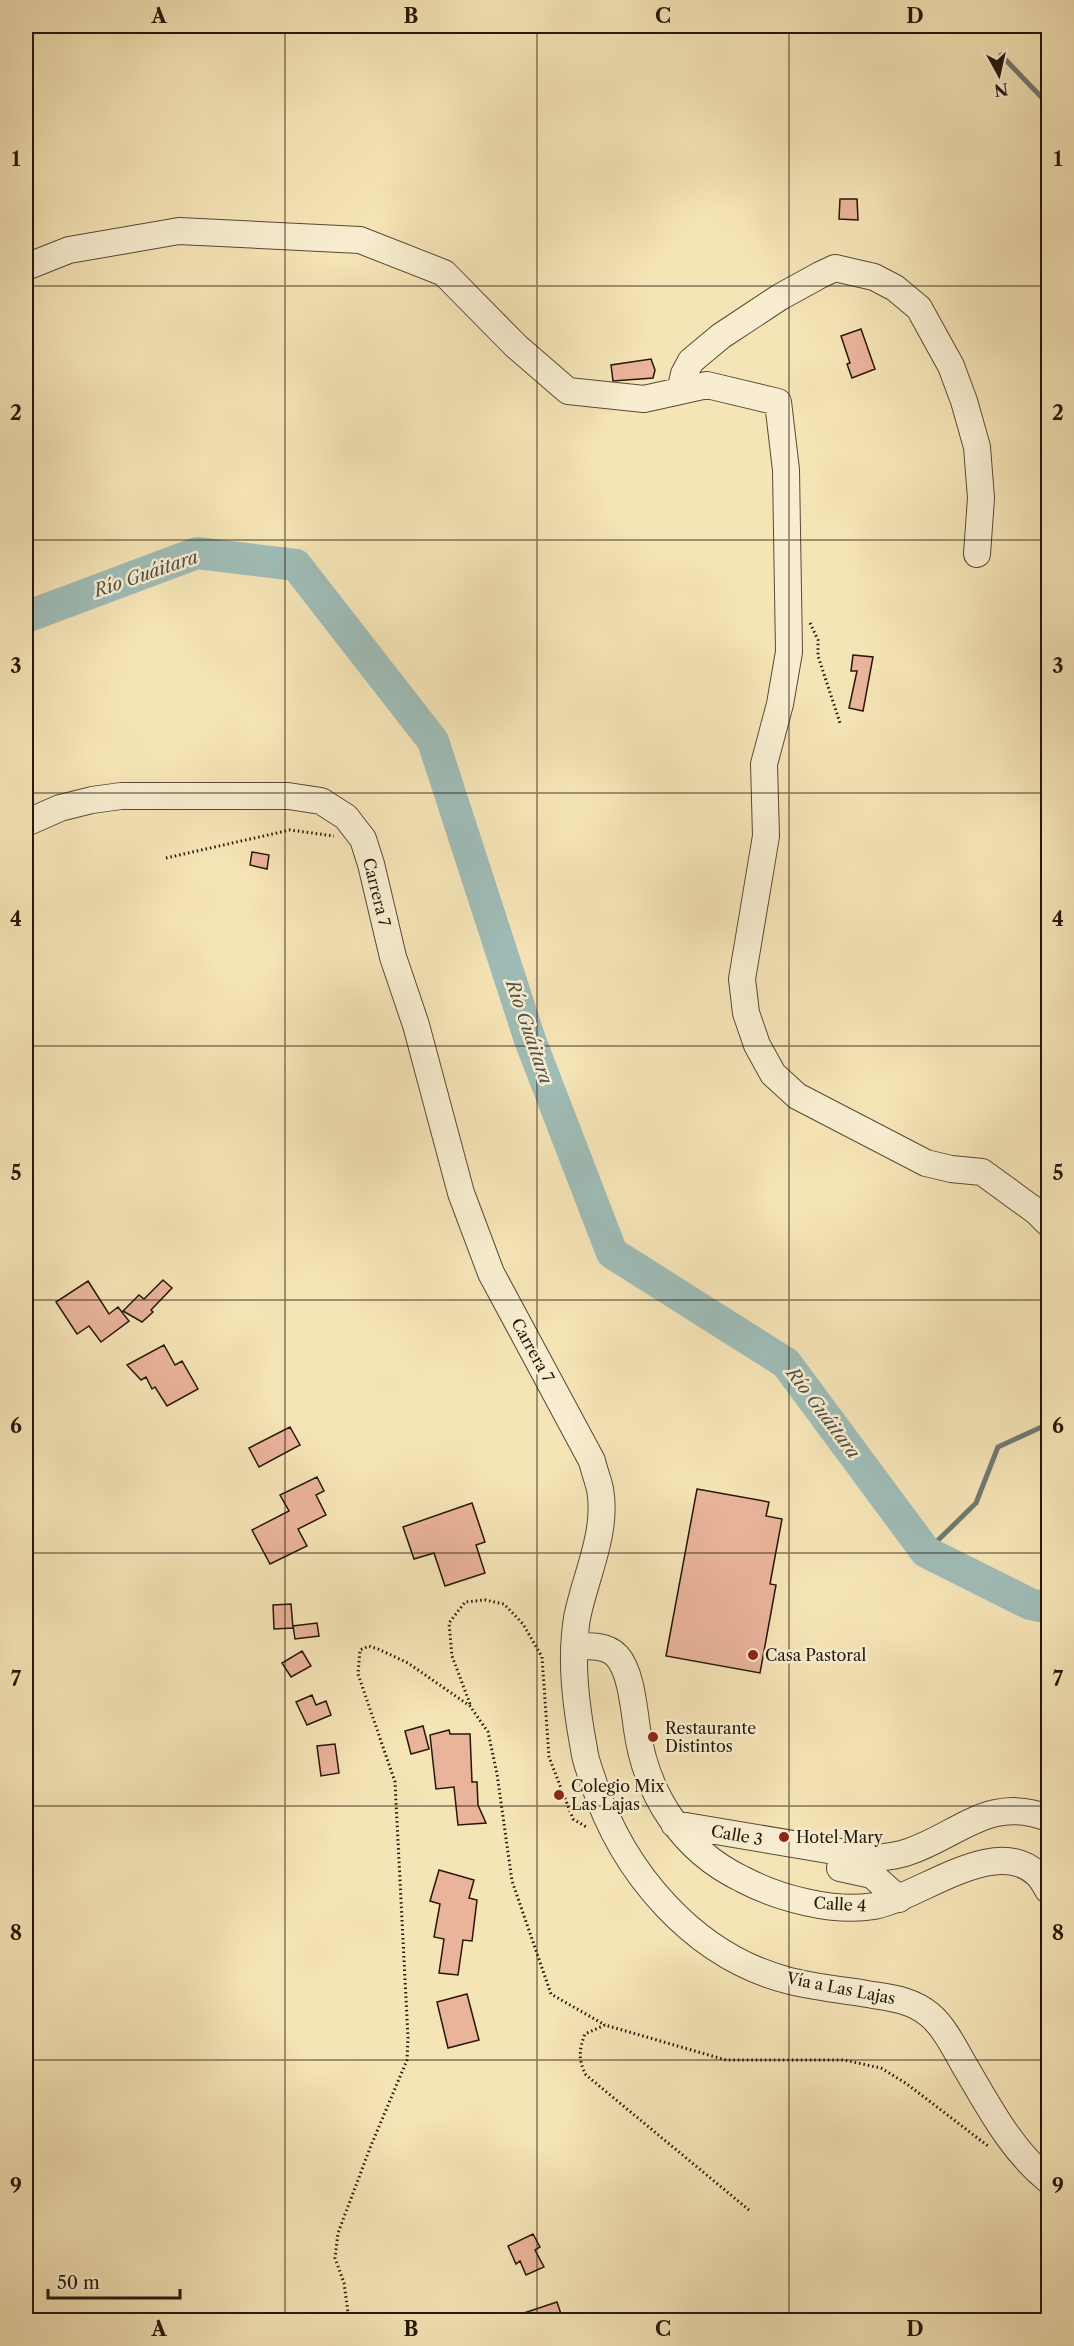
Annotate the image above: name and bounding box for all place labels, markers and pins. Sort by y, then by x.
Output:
place label: Casa Pastoral [765,1645,866,1665]
marker: Casa Pastoral [746,1648,760,1662]
place label: Restaurante Distintos [665,1718,756,1756]
marker: Restaurante Distintos [646,1730,660,1744]
place label: Colegio Mix Las Lajas [571,1776,665,1814]
marker: Colegio Mix Las Lajas [552,1788,566,1802]
place label: Hotel Mary [796,1827,884,1847]
marker: Hotel Mary [777,1830,791,1844]

